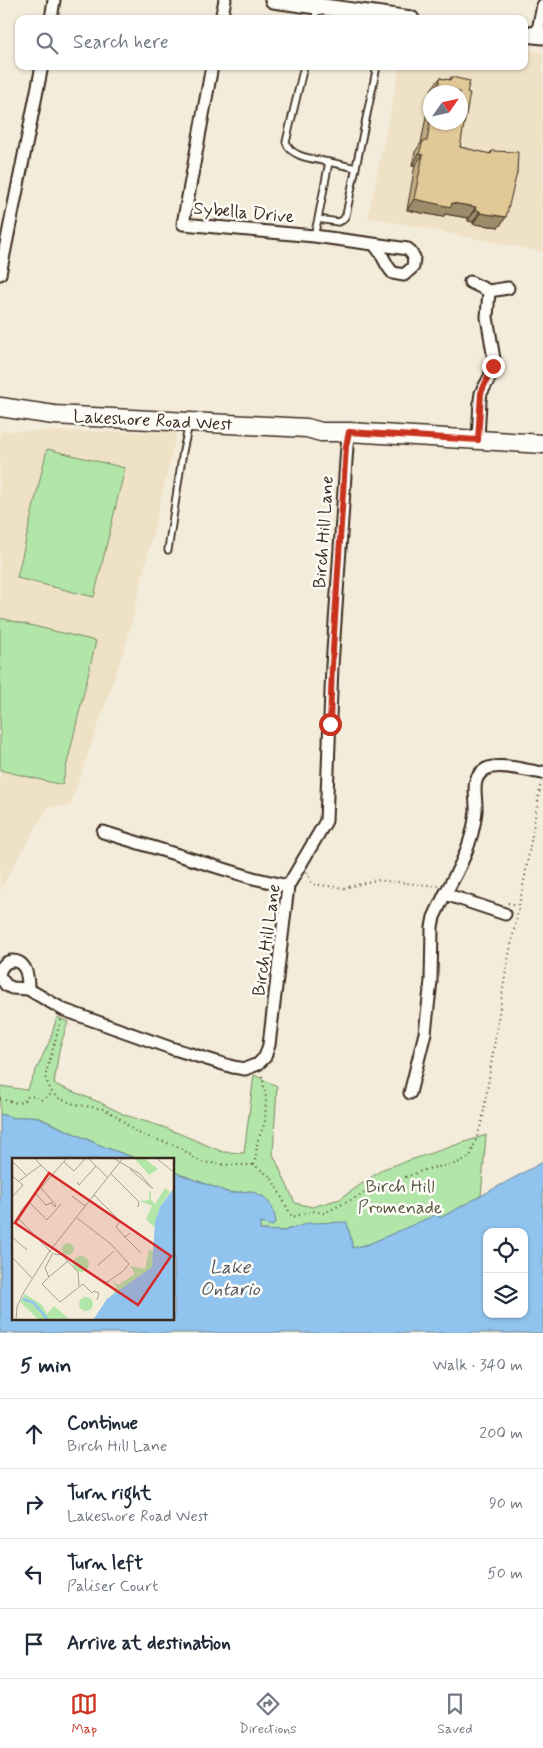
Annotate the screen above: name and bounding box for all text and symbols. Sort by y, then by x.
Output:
search box [15,15,528,70]
icon: search [33,29,61,57]
text: Search here [73,30,169,55]
north arrow [423,85,468,130]
street label: Sybella Drive [193,197,295,229]
route end [482,355,505,378]
street label: Lakeshore Road West [73,405,234,437]
street label: Birch Hill Lane [308,475,340,589]
route start [319,713,342,736]
street label: Birch Hill Lane [247,883,287,998]
inset map [12,1158,175,1320]
park label: Birch Hill Promenade [358,1175,442,1220]
map controls [483,1228,528,1318]
button: locate [483,1228,528,1273]
water label: Lake Ontario [200,1255,261,1302]
button: layers [483,1273,528,1318]
text: 5 min [20,1352,72,1380]
text: Walk · 340 m [433,1355,523,1376]
text: Continue [67,1411,138,1436]
icon: ahead [20,1420,48,1448]
text: 200 m [479,1423,523,1444]
text: Birch Hill Lane [67,1436,167,1457]
text: Turn right [67,1481,151,1506]
icon: right [20,1490,48,1518]
text: 90 m [489,1493,523,1514]
text: Lakeshore Road West [67,1506,209,1527]
text: Turn left [67,1551,143,1576]
icon: left [20,1560,48,1588]
text: 50 m [487,1563,523,1584]
text: Paliser Court [67,1576,158,1597]
icon: arrive [20,1630,48,1658]
text: Arrive at destination [67,1631,231,1656]
tab: Map [70,1690,98,1738]
tab: Directions [239,1690,297,1738]
tab: Saved [437,1690,473,1738]

